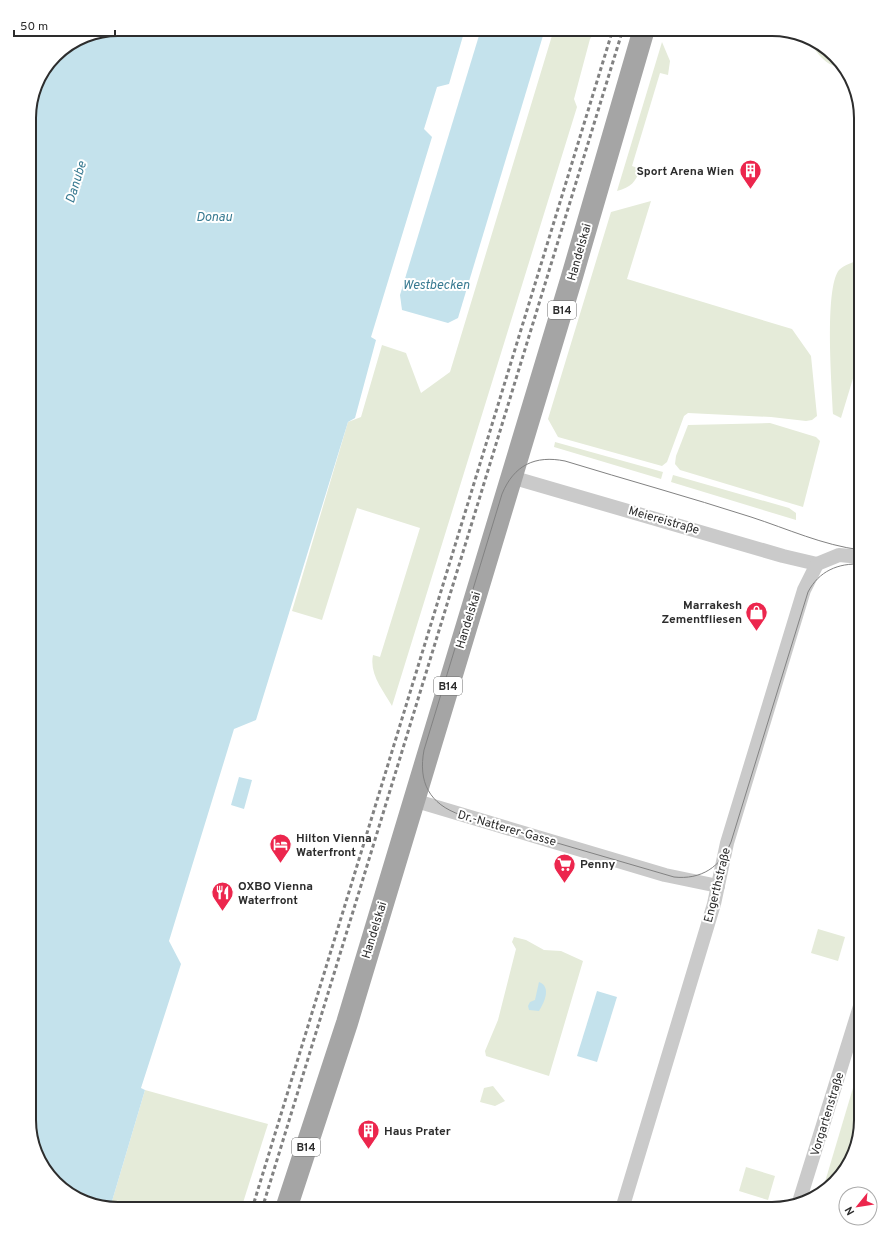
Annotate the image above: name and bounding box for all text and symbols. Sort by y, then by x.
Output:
scale bar [14,12,115,38]
text: 50 m [20,19,48,35]
building icon: Sport Arena Wien [737,158,763,191]
water label: Danube [63,159,91,206]
place label: Sport Arena Wien [636,164,734,180]
water label: Donau [196,210,233,226]
street label: Handelskai [564,222,596,283]
water label: Westbecken [403,278,469,294]
road number: B14 [548,301,576,319]
street label: Meiereistraße [626,503,701,539]
street label: Handelskai [453,590,485,651]
place label: Marrakesh Zementfliesen [662,598,742,628]
shop icon: Marrakesh Zementfliesen [744,599,770,632]
road number: B14 [434,677,462,695]
street label: Dr.-Natterer-Gasse [456,807,558,851]
place label: Hilton Vienna Waterfront [296,831,372,861]
hotel icon: Hilton Vienna Waterfront [267,832,293,865]
street label: Engerthstraße [701,846,735,924]
supermarket icon: Penny [551,851,577,884]
place label: Penny [580,857,615,873]
place label: OXBO Vienna Waterfront [238,879,313,909]
restaurant icon: OXBO Vienna Waterfront [209,880,235,913]
street label: Handelskai [359,900,391,961]
street label: Vorgartenstraße [808,1070,848,1158]
building icon: Haus Prater [355,1118,381,1151]
place label: Haus Prater [384,1124,451,1140]
road number: B14 [292,1138,320,1156]
north arrow [838,1186,878,1226]
text: N [842,1204,858,1217]

